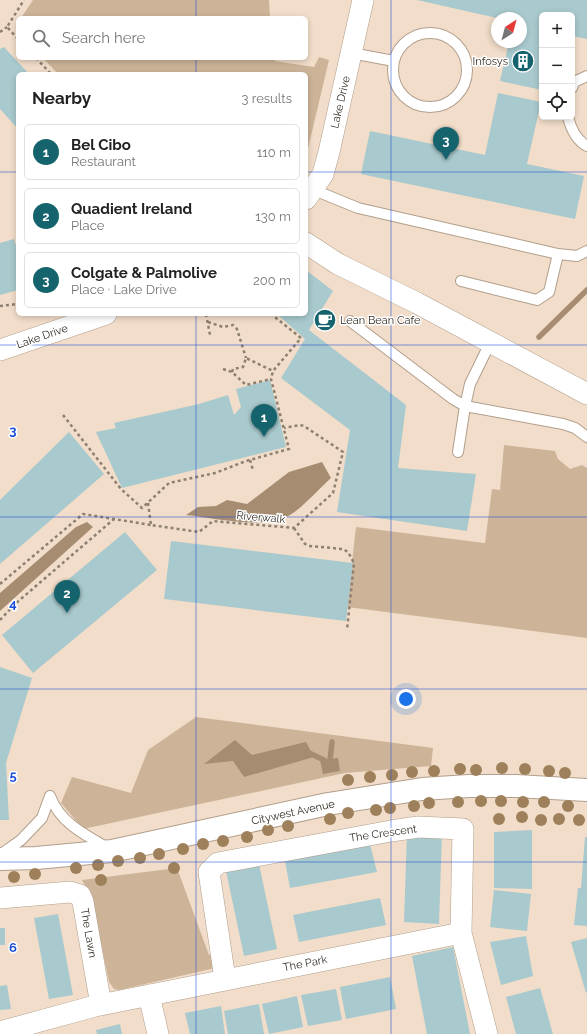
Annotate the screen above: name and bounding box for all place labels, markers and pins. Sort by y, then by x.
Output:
building icon: Infosys [510,48,536,74]
place label: Infosys [473,55,508,68]
pin: 3 [433,127,459,160]
cafe icon: Lean Bean Cafe [312,307,338,333]
place label: Lean Bean Cafe [340,314,421,327]
pin: 1 [251,404,277,437]
pin: 2 [54,580,80,613]

